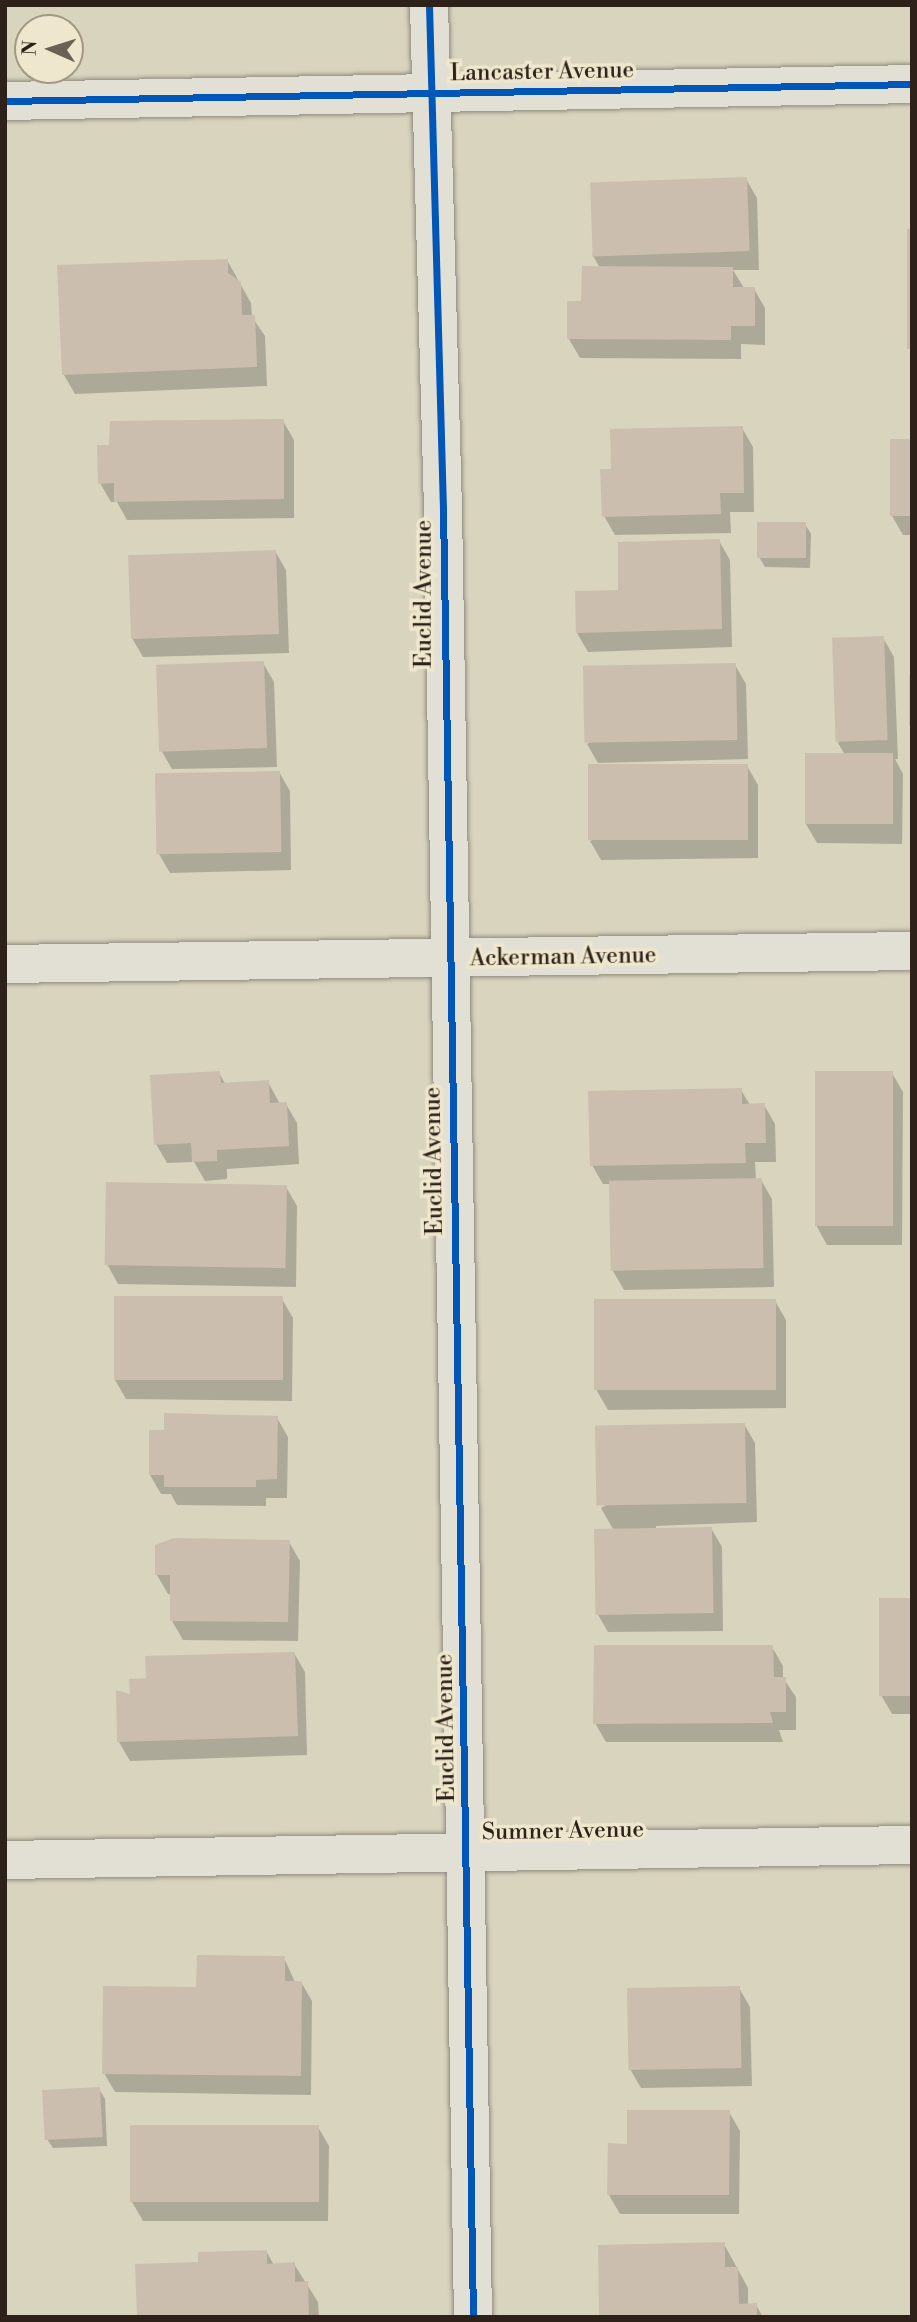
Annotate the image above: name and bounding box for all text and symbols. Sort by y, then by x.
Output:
north arrow [14,14,84,84]
text: N [18,40,42,56]
street label: Lancaster Avenue [450,57,634,87]
street label: Euclid Avenue [410,520,438,668]
street label: Ackerman Avenue [469,942,657,972]
street label: Euclid Avenue [419,1087,449,1235]
street label: Euclid Avenue [431,1654,461,1802]
street label: Sumner Avenue [482,1816,644,1846]

